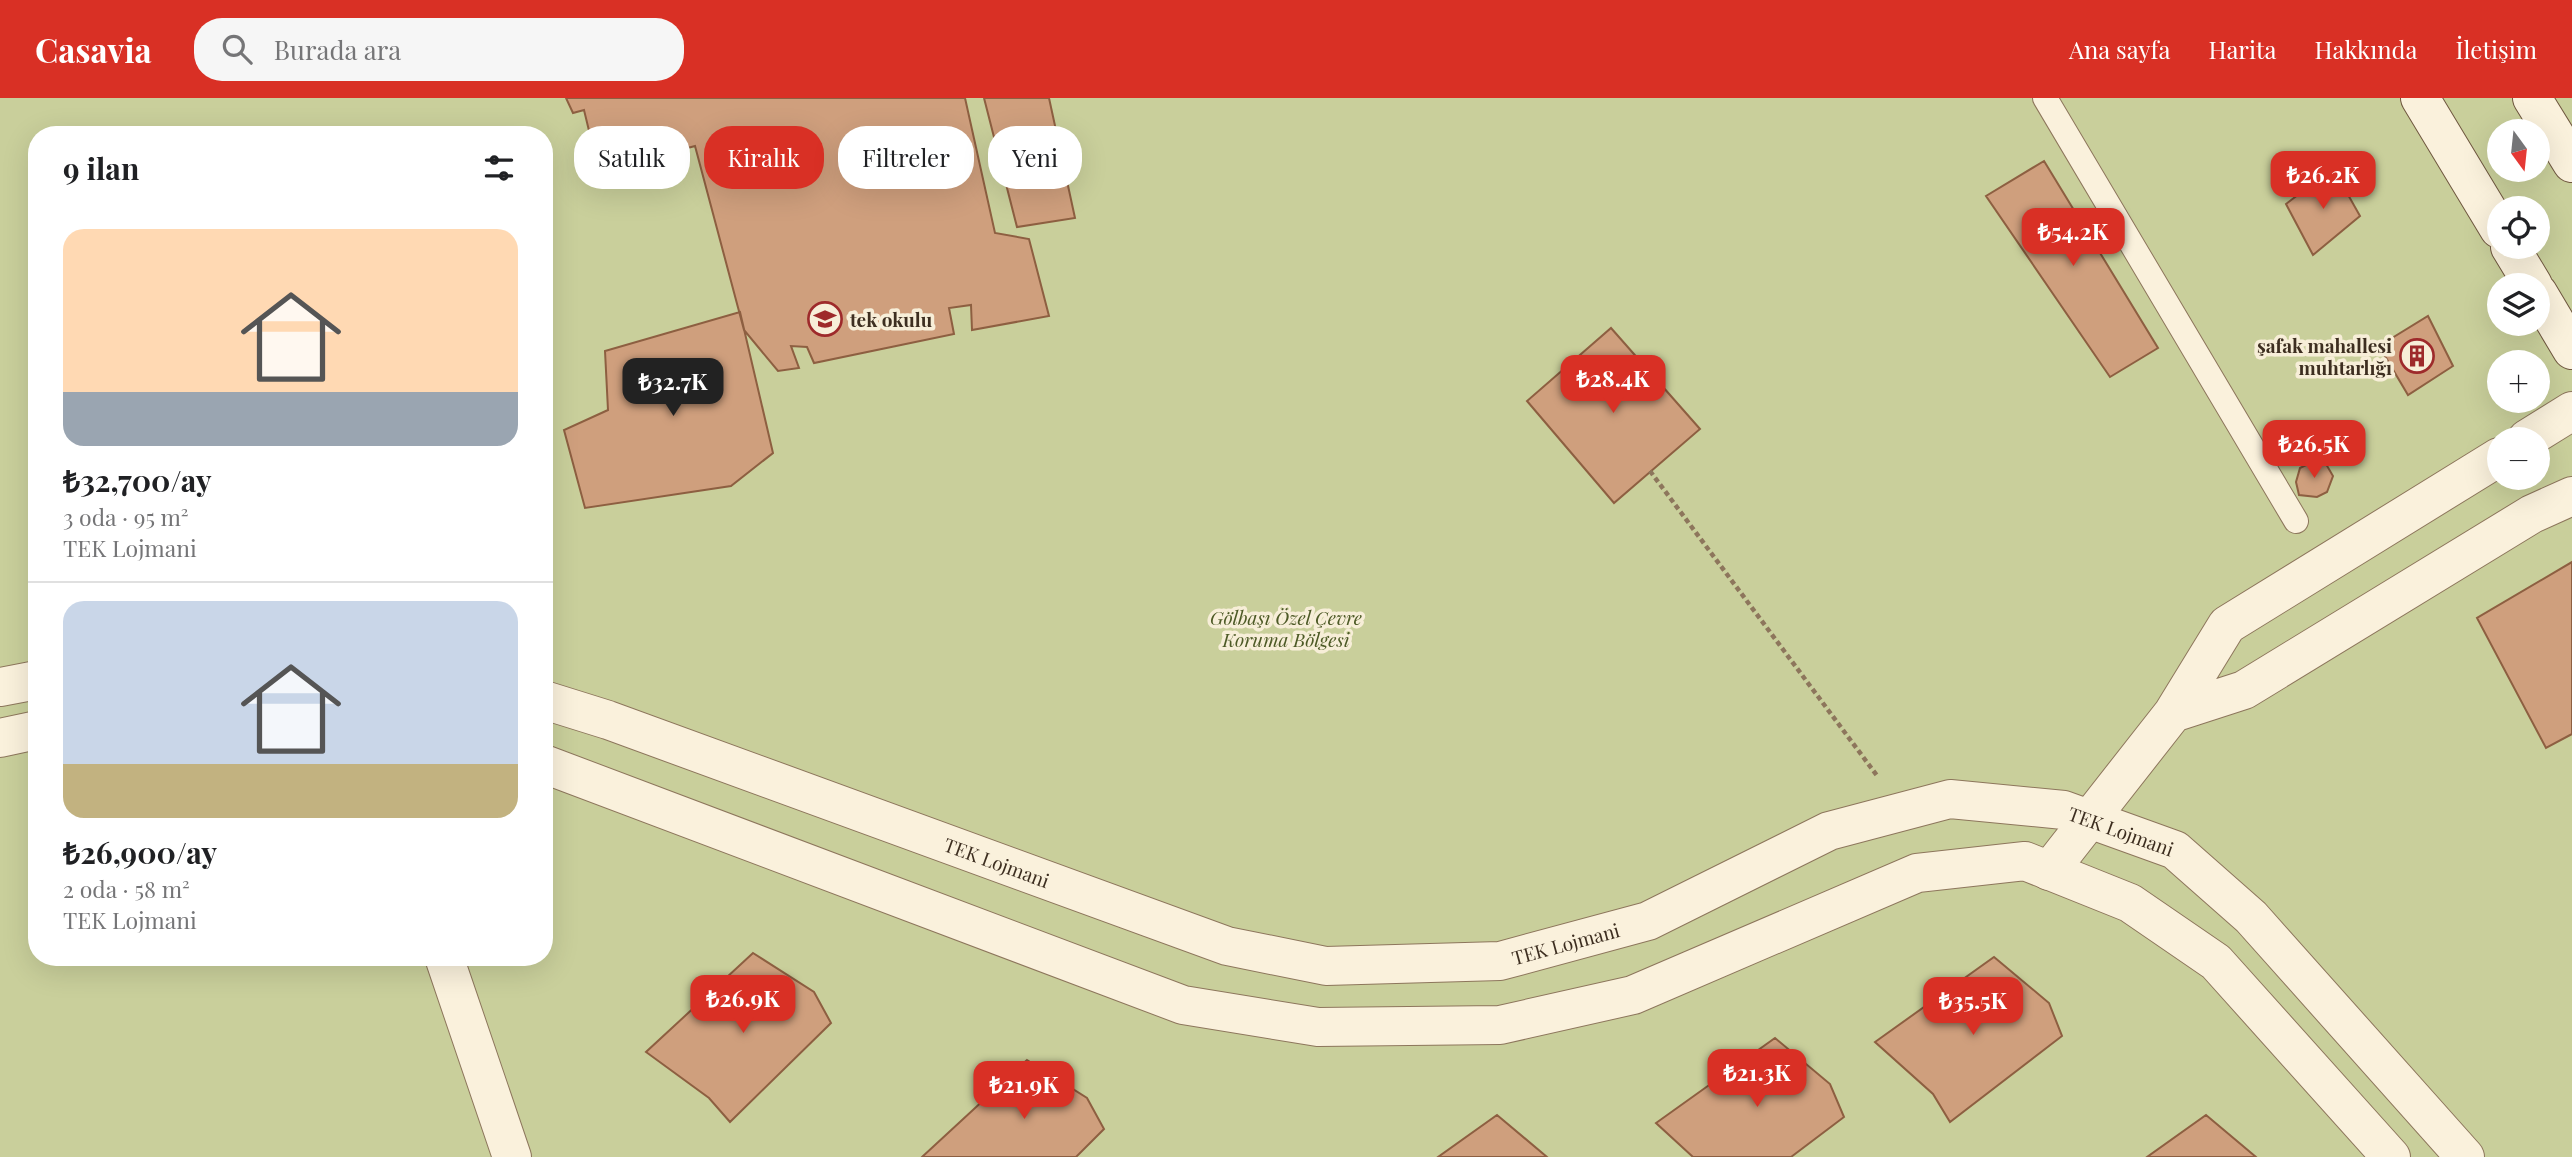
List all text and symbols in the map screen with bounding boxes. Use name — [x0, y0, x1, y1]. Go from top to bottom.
search box — [194, 18, 684, 81]
text: Casavia — [35, 27, 152, 71]
icon: search — [218, 30, 256, 68]
text: Burada ara — [274, 32, 401, 67]
text: Ana sayfa — [2069, 33, 2170, 65]
text: Harita — [2208, 33, 2277, 65]
text: Hakkında — [2315, 33, 2417, 65]
text: İletişim — [2455, 33, 2537, 65]
north arrow — [2487, 119, 2550, 182]
map controls — [2487, 119, 2550, 490]
chip: Satılık — [574, 126, 690, 189]
chip: Kiralık — [704, 126, 824, 189]
chip: Filtreler — [838, 126, 974, 189]
chip: Yeni — [988, 126, 1082, 189]
text: 9 ilan — [63, 148, 139, 188]
icon: filters — [480, 149, 518, 187]
pin: ₺26.2K — [2266, 152, 2380, 211]
text: ₺26.2K — [2287, 158, 2359, 189]
button: locate — [2487, 196, 2550, 259]
pin: ₺54.2K — [2016, 208, 2130, 268]
text: ₺54.2K — [2038, 215, 2108, 246]
button: layers — [2487, 273, 2550, 336]
icon: home — [228, 274, 354, 400]
school or university icon: tek okulu — [806, 300, 844, 338]
place label: tek okulu — [849, 306, 933, 332]
place label: şafak mahallesi muhtarlığı — [2257, 332, 2392, 380]
building icon: şafak mahallesi muhtarlığı — [2398, 337, 2436, 375]
button: + — [2487, 350, 2550, 413]
pin: ₺28.4K — [1556, 356, 1670, 415]
pin: ₺32.7K — [616, 358, 730, 418]
text: ₺28.4K — [1577, 362, 1649, 393]
text: ₺32.7K — [638, 365, 708, 396]
pin: ₺26.5K — [2257, 420, 2371, 480]
text: ₺26.5K — [2279, 427, 2349, 458]
button: − — [2487, 427, 2550, 490]
text: ₺32,700/ay — [63, 460, 212, 500]
text: 3 oda · 95 m² — [63, 501, 189, 532]
text: TEK Lojmani — [63, 532, 197, 563]
park label: Gölbaşı Özel Çevre Koruma Bölgesi — [1210, 604, 1362, 652]
icon: home — [228, 646, 354, 772]
street label: TEK Lojmani — [2065, 800, 2178, 862]
street label: TEK Lojmani — [940, 831, 1054, 893]
text: ₺26,900/ay — [63, 832, 217, 872]
text: 2 oda · 58 m² — [63, 873, 190, 904]
text: TEK Lojmani — [63, 904, 197, 935]
street label: TEK Lojmani — [1509, 916, 1623, 970]
pin: ₺26.9K — [686, 976, 800, 1035]
pin: ₺35.5K — [1916, 978, 2030, 1037]
text: ₺26.9K — [706, 982, 780, 1013]
text: ₺35.5K — [1939, 984, 2007, 1015]
pin: ₺21.3K — [1700, 1049, 1814, 1109]
text: ₺21.3K — [1723, 1056, 1791, 1087]
pin: ₺21.9K — [967, 1062, 1081, 1121]
text: ₺21.9K — [989, 1068, 1059, 1099]

